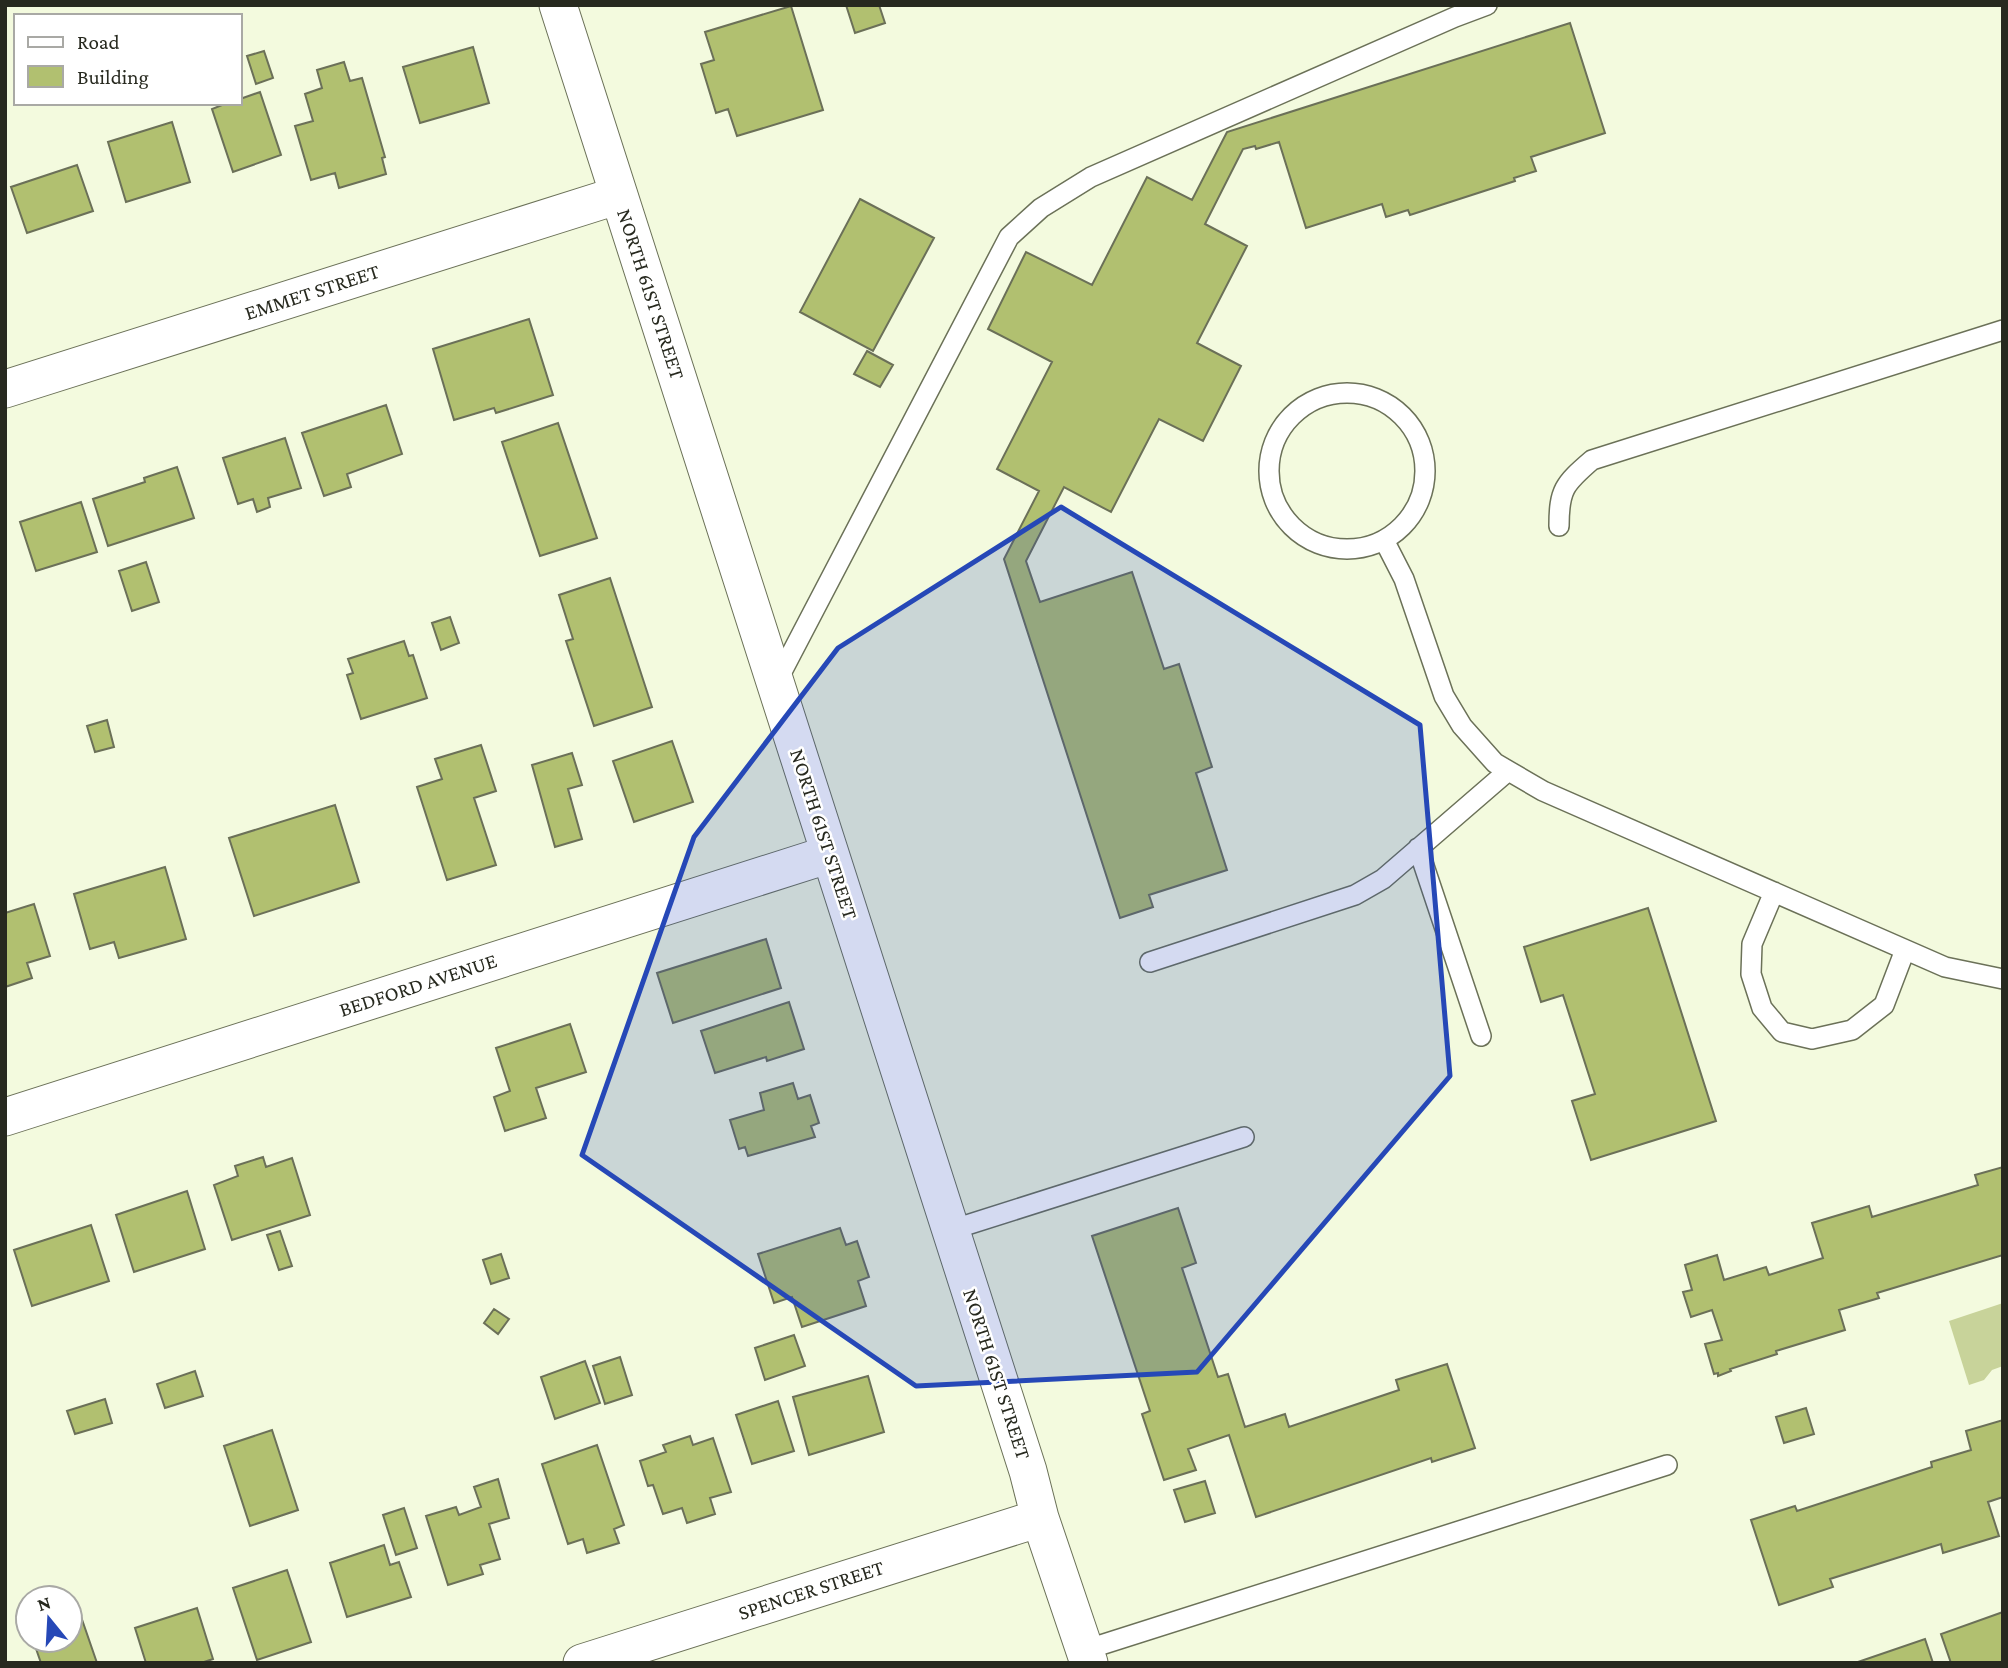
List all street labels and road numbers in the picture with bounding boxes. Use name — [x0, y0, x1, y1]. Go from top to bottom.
street label: NORTH 61ST STREET — [612, 206, 690, 383]
street label: EMMET STREET — [242, 259, 383, 325]
street label: NORTH 61ST STREET — [785, 746, 863, 923]
street label: BEDFORD AVENUE — [336, 948, 500, 1022]
street label: NORTH 61ST STREET — [958, 1286, 1036, 1463]
street label: SPENCER STREET — [735, 1555, 888, 1625]

